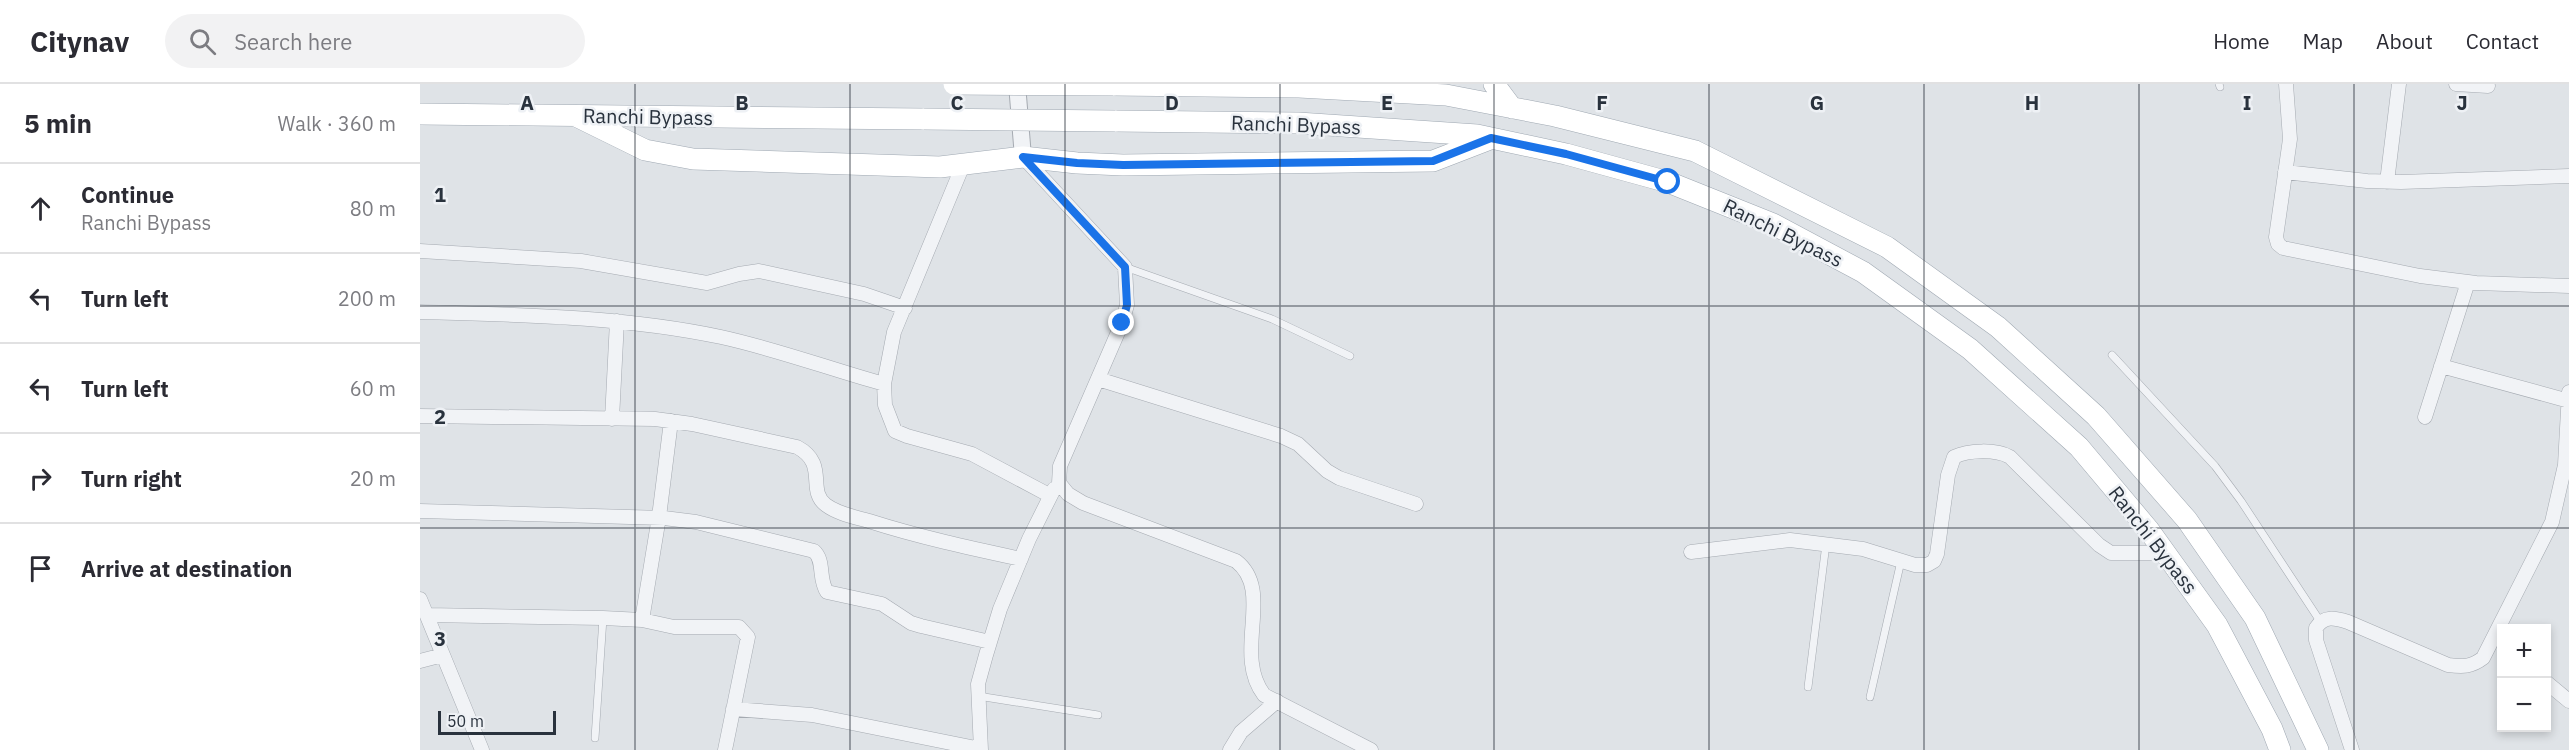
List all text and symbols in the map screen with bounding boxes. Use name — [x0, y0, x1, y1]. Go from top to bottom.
search box — [165, 14, 585, 68]
text: Citynav — [30, 23, 129, 60]
icon: search — [186, 25, 219, 58]
text: Search here — [234, 27, 352, 56]
text: Home — [2213, 27, 2270, 55]
text: Map — [2303, 27, 2343, 55]
text: About — [2376, 27, 2433, 55]
text: Contact — [2466, 27, 2539, 55]
text: A — [520, 89, 534, 116]
text: B — [735, 89, 749, 116]
text: C — [950, 89, 964, 116]
text: D — [1165, 89, 1179, 116]
text: E — [1381, 89, 1393, 116]
text: F — [1596, 89, 1608, 116]
text: G — [1810, 89, 1824, 116]
text: H — [2025, 89, 2039, 116]
text: I — [2243, 89, 2251, 116]
text: J — [2456, 89, 2468, 116]
street label: Ranchi Bypass — [583, 102, 713, 131]
text: 5 min — [24, 106, 92, 140]
street label: Ranchi Bypass — [1230, 109, 1362, 140]
text: Walk · 360 m — [278, 110, 396, 137]
route start — [1654, 168, 1680, 194]
text: Continue — [81, 180, 174, 209]
text: 1 — [434, 181, 446, 208]
icon: ahead — [24, 192, 57, 225]
street label: Ranchi Bypass — [1719, 192, 1848, 273]
text: 80 m — [350, 195, 396, 222]
text: Ranchi Bypass — [81, 209, 211, 236]
icon: left — [24, 282, 57, 315]
text: Turn left — [81, 284, 169, 313]
text: 200 m — [338, 285, 396, 312]
route end — [1108, 309, 1134, 335]
icon: left — [24, 372, 57, 405]
text: Turn left — [81, 374, 169, 403]
text: 60 m — [350, 375, 396, 402]
text: 2 — [434, 403, 446, 430]
icon: right — [24, 462, 57, 495]
text: Turn right — [81, 464, 182, 493]
text: 20 m — [350, 465, 396, 492]
street label: Ranchi Bypass — [2103, 480, 2204, 599]
icon: arrive — [24, 552, 57, 585]
text: Arrive at destination — [81, 554, 292, 583]
map controls — [2497, 624, 2551, 732]
button: + — [2497, 624, 2551, 678]
text: 3 — [434, 625, 446, 652]
button: − — [2497, 678, 2551, 732]
scale bar — [438, 708, 556, 736]
text: 50 m — [447, 711, 484, 731]

